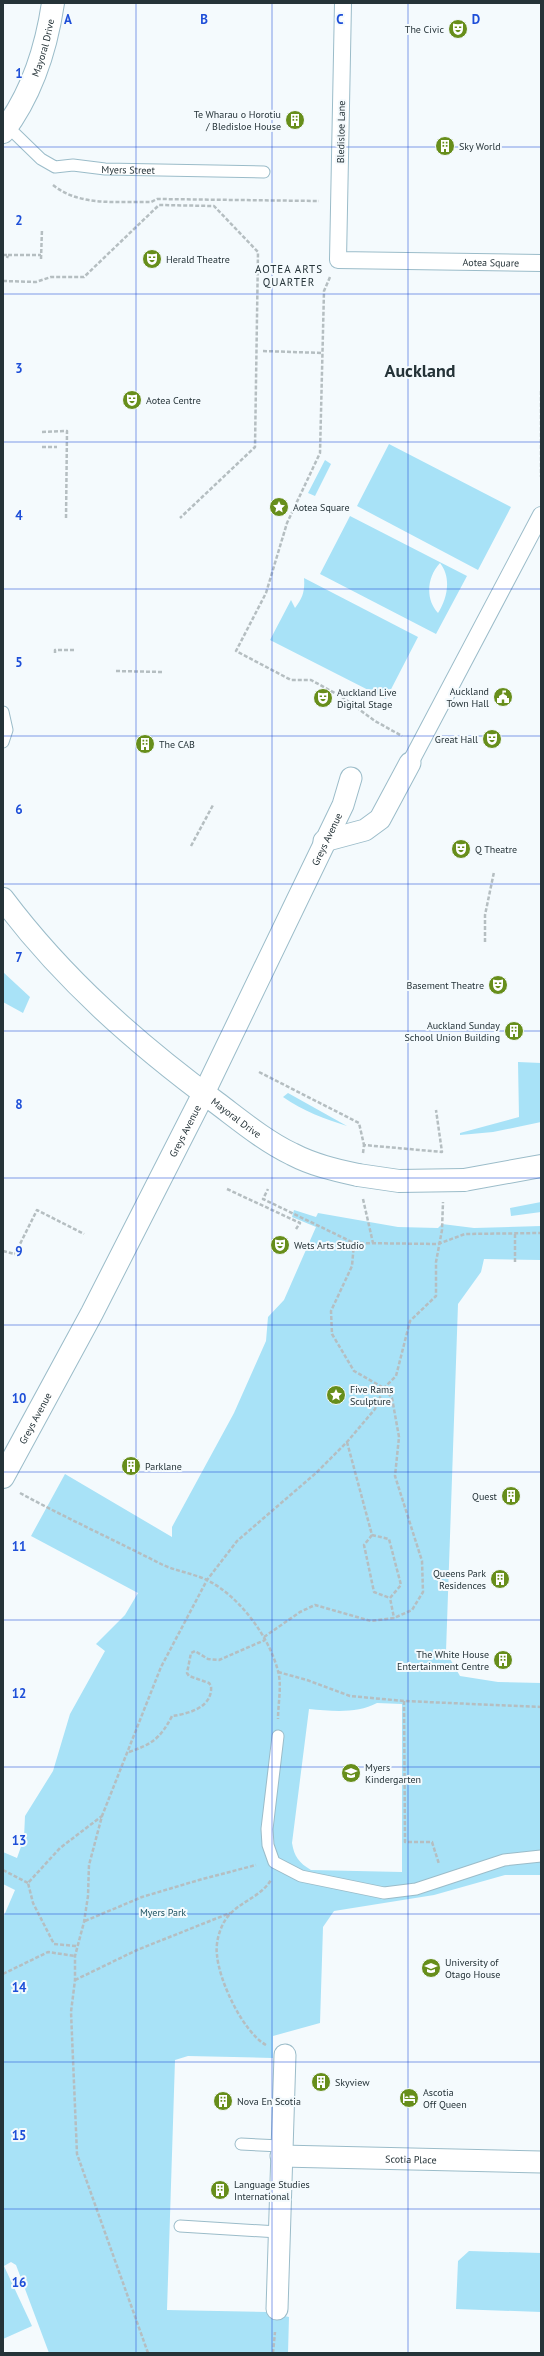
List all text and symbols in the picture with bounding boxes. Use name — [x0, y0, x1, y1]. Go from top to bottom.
text: A — [64, 11, 72, 28]
text: B — [200, 11, 208, 28]
text: C — [336, 11, 344, 28]
text: D — [472, 11, 480, 28]
street label: Mayoral Drive — [28, 18, 57, 78]
theatre icon: The Civic — [447, 18, 469, 40]
place label: The Civic — [405, 23, 444, 36]
text: 1 — [15, 65, 23, 82]
street label: Bledisloe Lane — [334, 101, 348, 163]
place label: Te Wharau o Horotiu / Bledisloe House — [194, 108, 281, 133]
building icon: Te Wharau o Horotiu / Bledisloe House — [284, 109, 306, 131]
building icon: Sky World — [434, 135, 456, 157]
place label: Sky World — [459, 140, 501, 153]
street label: Myers Street — [101, 162, 156, 176]
text: 2 — [15, 212, 23, 229]
theatre icon: Herald Theatre — [141, 248, 163, 270]
place label: Herald Theatre — [166, 253, 230, 266]
street label: Aotea Square — [463, 255, 519, 269]
district label: AOTEA ARTS QUARTER — [255, 262, 323, 289]
district label: Auckland — [385, 359, 455, 382]
text: 3 — [15, 360, 23, 377]
theatre icon: Aotea Centre — [121, 389, 143, 411]
place label: Aotea Centre — [146, 394, 201, 407]
place icon: Aotea Square — [268, 496, 290, 518]
place label: Aotea Square — [293, 501, 350, 514]
text: 4 — [15, 507, 23, 524]
text: 5 — [15, 654, 23, 671]
place label: Auckland Town Hall — [446, 685, 489, 710]
place label: Auckland Live Digital Stage — [337, 686, 397, 711]
public building icon: Auckland Town Hall — [492, 686, 514, 708]
theatre icon: Auckland Live Digital Stage — [312, 687, 334, 709]
theatre icon: Great Hall — [481, 728, 503, 750]
building icon: The CAB — [134, 733, 156, 755]
place label: Great Hall — [435, 733, 478, 746]
place label: The CAB — [159, 738, 195, 751]
text: 6 — [15, 801, 23, 818]
street label: Greys Avenue — [308, 811, 345, 867]
theatre icon: Q Theatre — [450, 838, 472, 860]
place label: Q Theatre — [475, 843, 517, 856]
text: 7 — [15, 949, 23, 966]
theatre icon: Basement Theatre — [487, 974, 509, 996]
place label: Basement Theatre — [407, 979, 484, 992]
place label: Auckland Sunday School Union Building — [405, 1019, 500, 1044]
building icon: Auckland Sunday School Union Building — [503, 1020, 525, 1042]
street label: Mayoral Drive — [209, 1095, 264, 1141]
text: 8 — [15, 1096, 23, 1113]
street label: Greys Avenue — [166, 1103, 203, 1159]
theatre icon: Wets Arts Studio — [269, 1234, 291, 1256]
place label: Wets Arts Studio — [294, 1239, 364, 1252]
text: 9 — [15, 1243, 23, 1260]
place label: Five Rams Sculpture — [350, 1383, 393, 1408]
place icon: Five Rams Sculpture — [325, 1384, 347, 1406]
text: 10 — [12, 1390, 26, 1407]
street label: Greys Avenue — [16, 1390, 54, 1446]
building icon: Parklane — [120, 1455, 142, 1477]
place label: Parklane — [145, 1460, 182, 1473]
building icon: Quest — [500, 1485, 522, 1507]
place label: Quest — [472, 1490, 498, 1503]
text: 11 — [12, 1538, 26, 1555]
place label: Queens Park Residences — [433, 1567, 486, 1592]
building icon: Queens Park Residences — [489, 1568, 511, 1590]
place label: The White House Entertainment Centre — [397, 1648, 489, 1673]
building icon: The White House Entertainment Centre — [492, 1649, 514, 1671]
text: 12 — [12, 1685, 26, 1702]
place label: Myers Kindergarten — [365, 1761, 421, 1786]
school or university icon: Myers Kindergarten — [340, 1762, 362, 1784]
text: 13 — [12, 1832, 26, 1849]
park label: Myers Park — [140, 1906, 186, 1919]
place label: University of Otago House — [445, 1956, 500, 1981]
school or university icon: University of Otago House — [420, 1957, 442, 1979]
text: 14 — [12, 1979, 27, 1996]
building icon: Skyview — [310, 2071, 332, 2093]
place label: Skyview — [335, 2076, 370, 2089]
place label: Ascotia Off Queen — [423, 2086, 467, 2111]
hotel icon: Ascotia Off Queen — [398, 2087, 420, 2109]
building icon: Nova En Scotia — [212, 2090, 234, 2112]
place label: Nova En Scotia — [237, 2095, 301, 2108]
text: 15 — [12, 2127, 26, 2144]
street label: Scotia Place — [385, 2152, 437, 2166]
place label: Language Studies International — [234, 2178, 310, 2203]
building icon: Language Studies International — [209, 2179, 231, 2201]
text: 16 — [12, 2274, 26, 2291]

